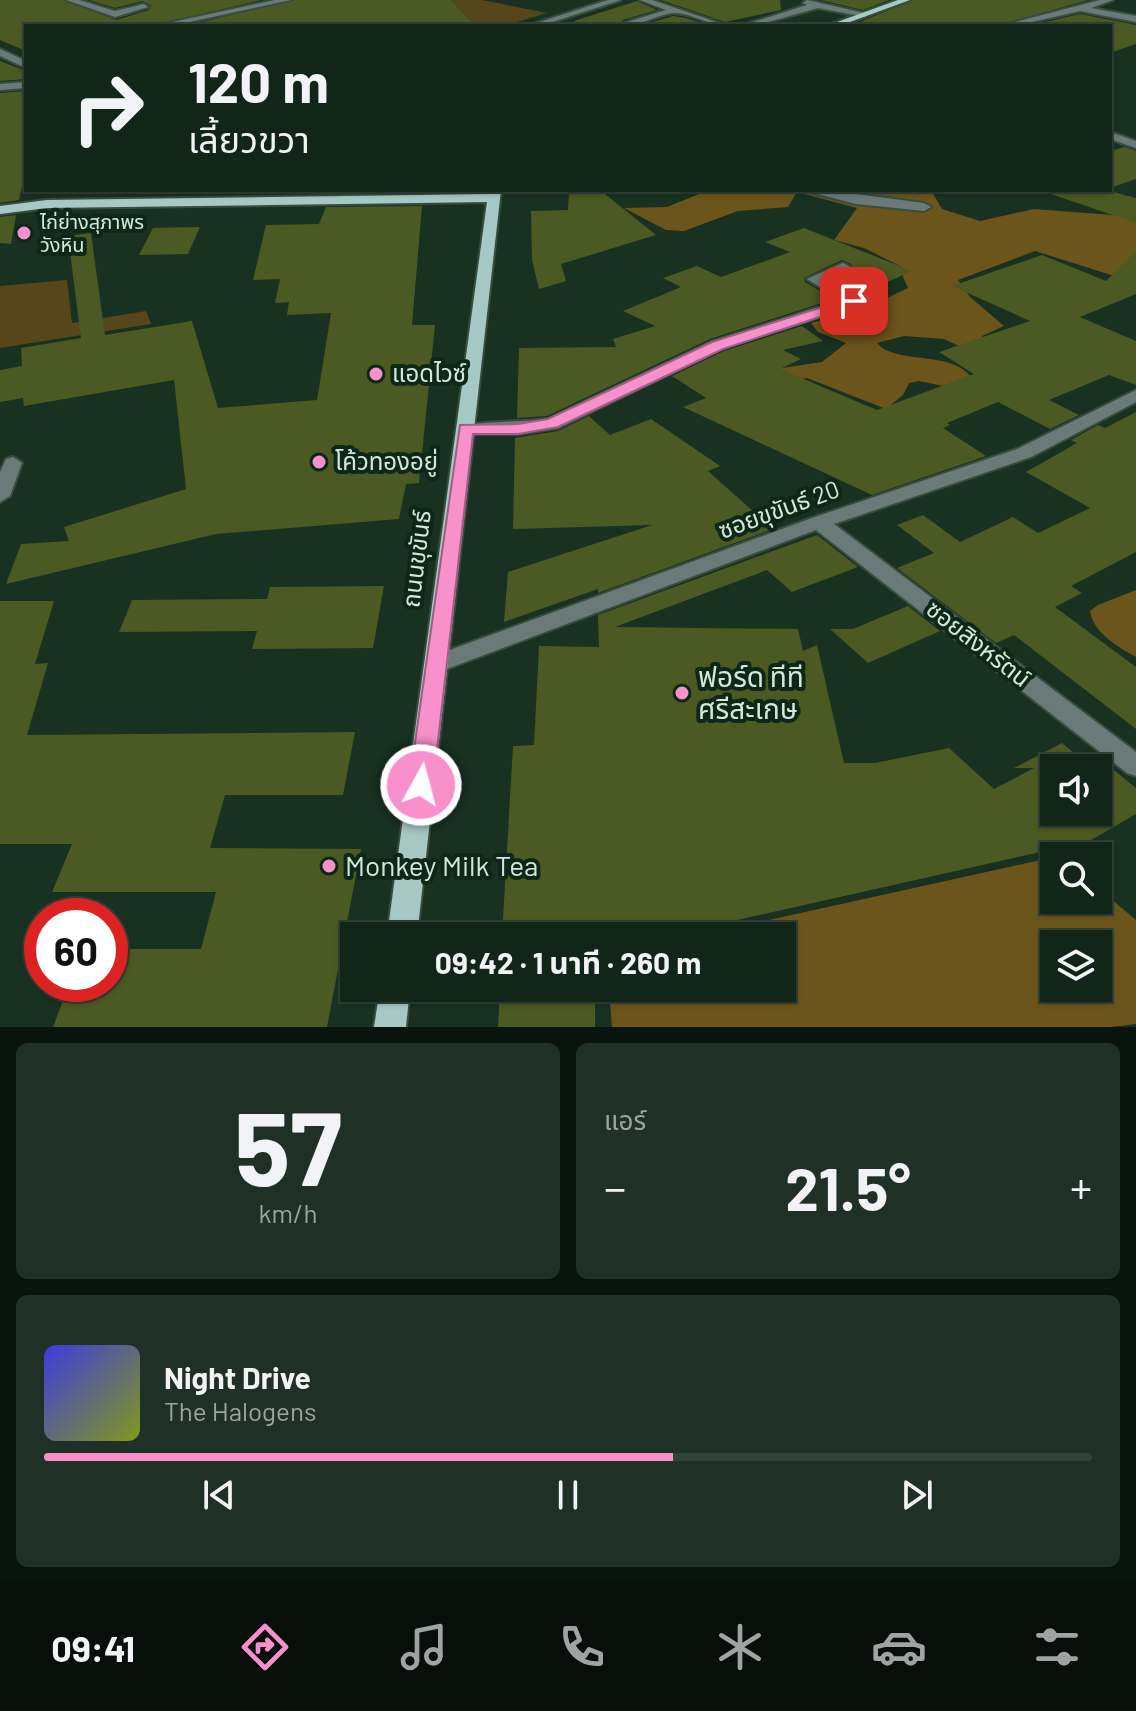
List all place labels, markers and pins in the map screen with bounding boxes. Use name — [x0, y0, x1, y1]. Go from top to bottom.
place label: ไก่ย่างสุภาพร วังหิน — [39, 209, 144, 256]
marker: ไก่ย่างสุภาพร วังหิน — [15, 224, 33, 242]
pin — [820, 267, 888, 335]
place label: แอดไวซ์ — [392, 358, 467, 387]
marker: แอดไวซ์ — [367, 365, 385, 383]
place label: โค้วทองอยู่ — [335, 446, 438, 477]
marker: โค้วทองอยู่ — [310, 453, 328, 471]
place label: ฟอร์ด ทีที ศรีสะเกษ — [698, 659, 804, 725]
marker: ฟอร์ด ทีที ศรีสะเกษ — [673, 684, 691, 702]
place label: Monkey Milk Tea — [345, 848, 538, 882]
marker: Monkey Milk Tea — [320, 857, 338, 875]

